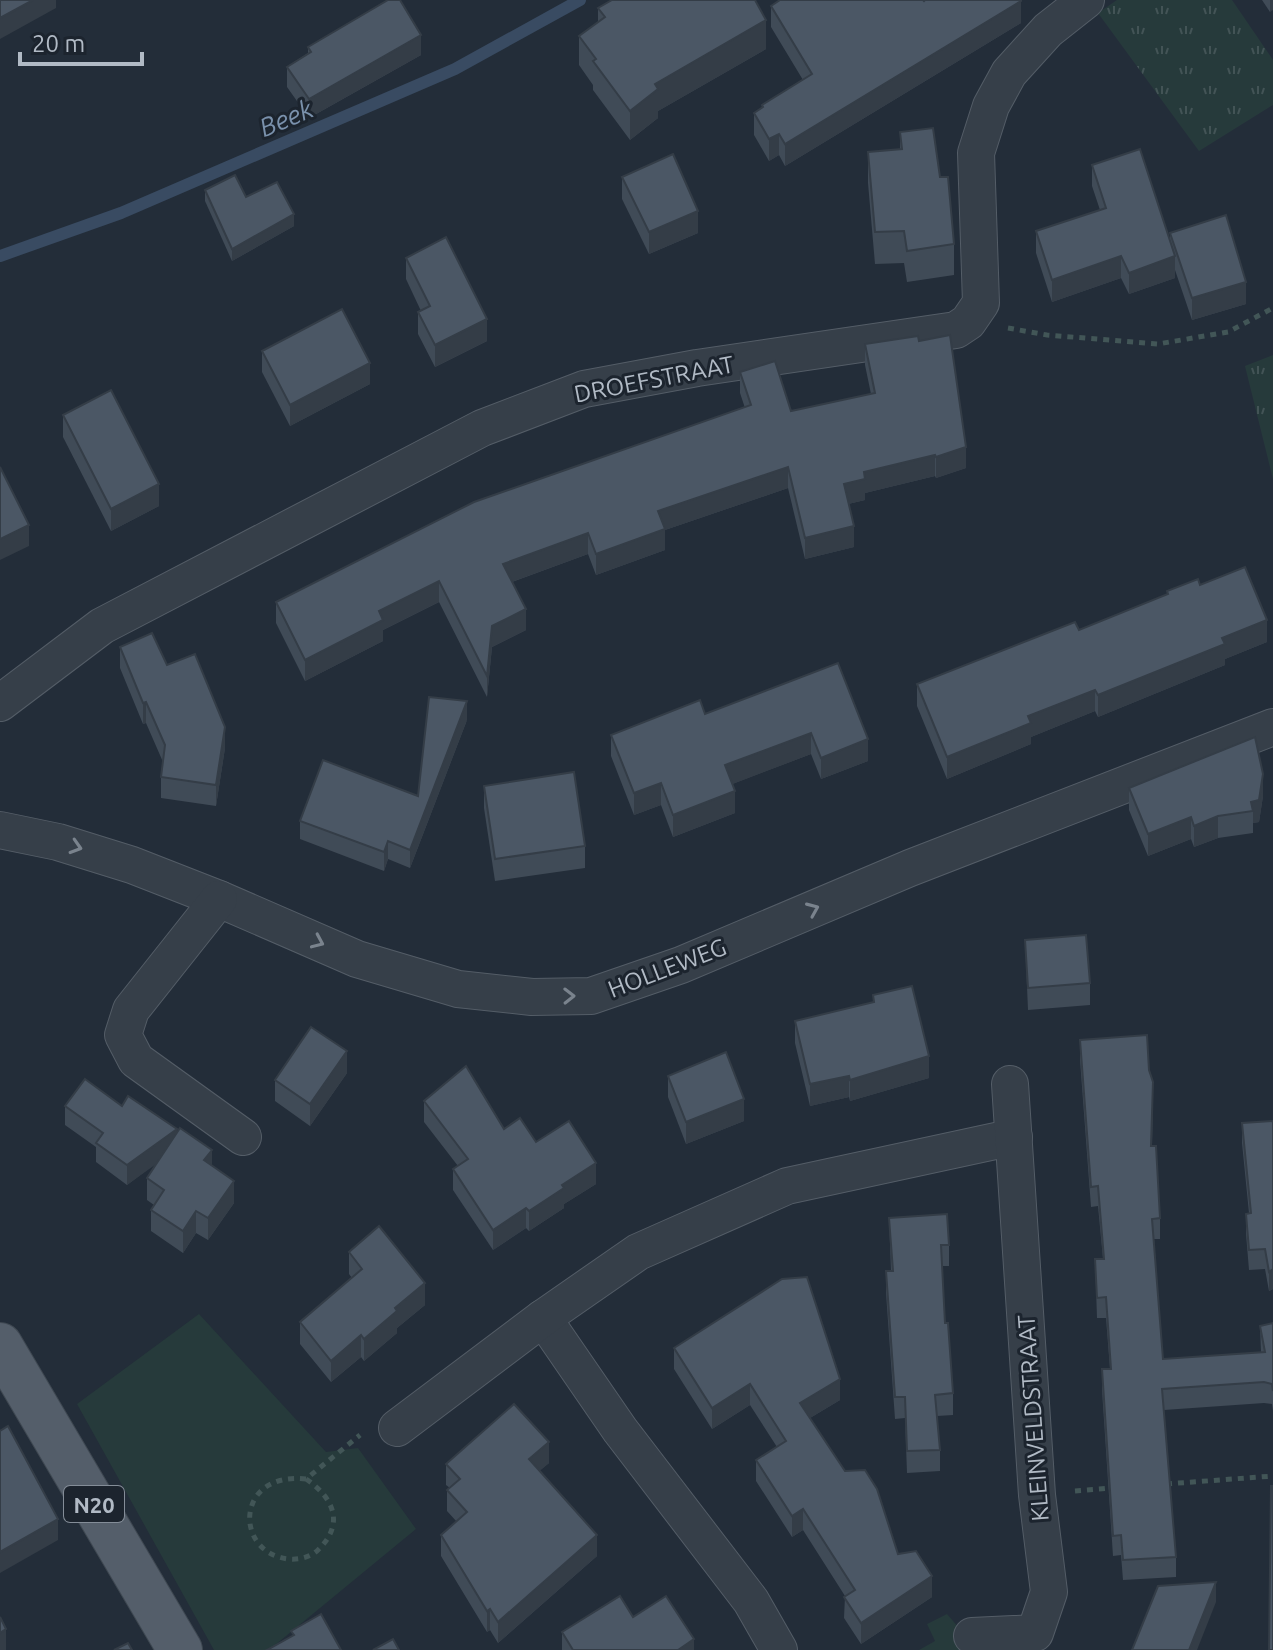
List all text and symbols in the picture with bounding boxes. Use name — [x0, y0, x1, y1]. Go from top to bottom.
scale bar — [20, 16, 142, 66]
text: 20 m — [32, 30, 85, 57]
water label: Beek — [255, 94, 318, 142]
street label: DROEFSTRAAT — [572, 350, 736, 408]
one-way arrow — [68, 838, 82, 854]
one-way arrow — [805, 902, 819, 919]
one-way arrow — [310, 932, 324, 948]
street label: HOLLEWEG — [604, 933, 730, 1003]
one-way arrow — [563, 988, 576, 1005]
street label: KLEINVELDSTRAAT — [1012, 1314, 1054, 1522]
road number: N20 — [64, 1486, 124, 1522]

